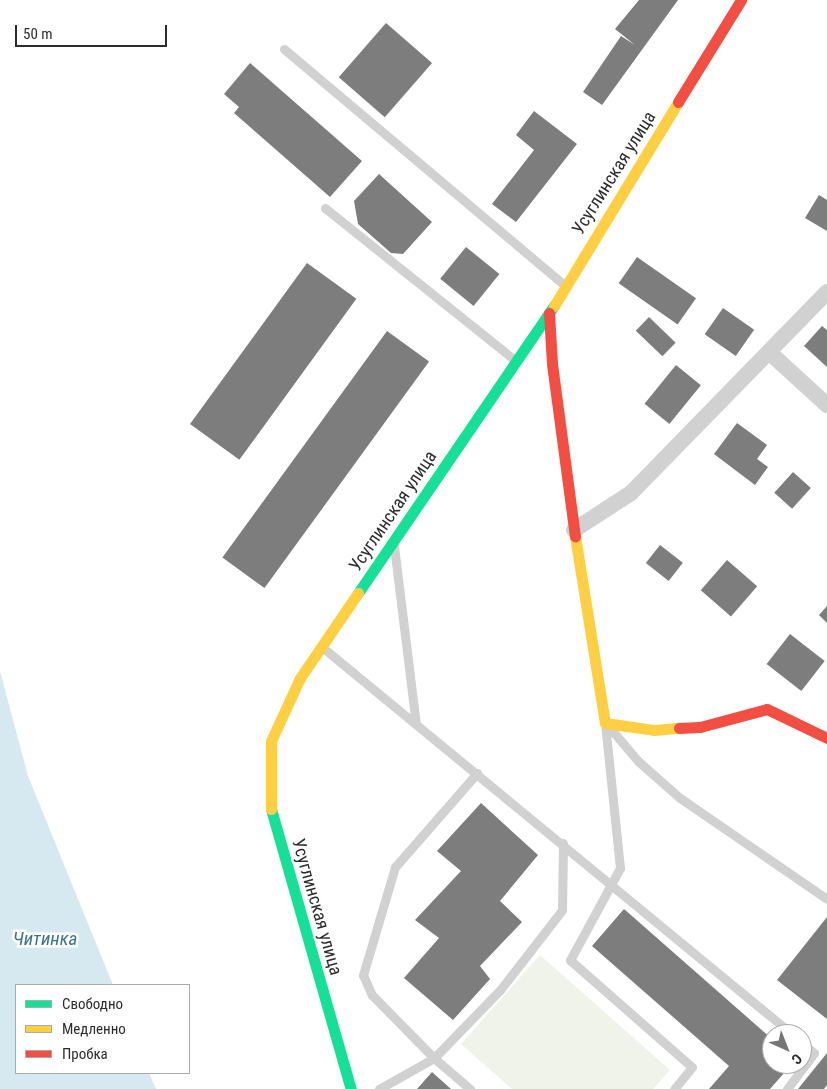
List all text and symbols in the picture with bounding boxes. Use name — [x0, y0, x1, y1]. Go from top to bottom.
scale bar — [18, 15, 170, 47]
text: 50 m — [23, 25, 53, 43]
street label: Усуглинская улица — [568, 108, 660, 238]
street label: Усуглинская улица — [345, 447, 441, 575]
street label: Усуглинская улица — [287, 836, 347, 978]
water label: Читинка — [13, 928, 77, 950]
legend — [15, 984, 190, 1074]
text: Свободно — [62, 995, 123, 1013]
text: Медленно — [62, 1020, 126, 1038]
north arrow — [762, 1024, 812, 1074]
text: Пробка — [62, 1045, 108, 1063]
text: С — [788, 1051, 805, 1068]

